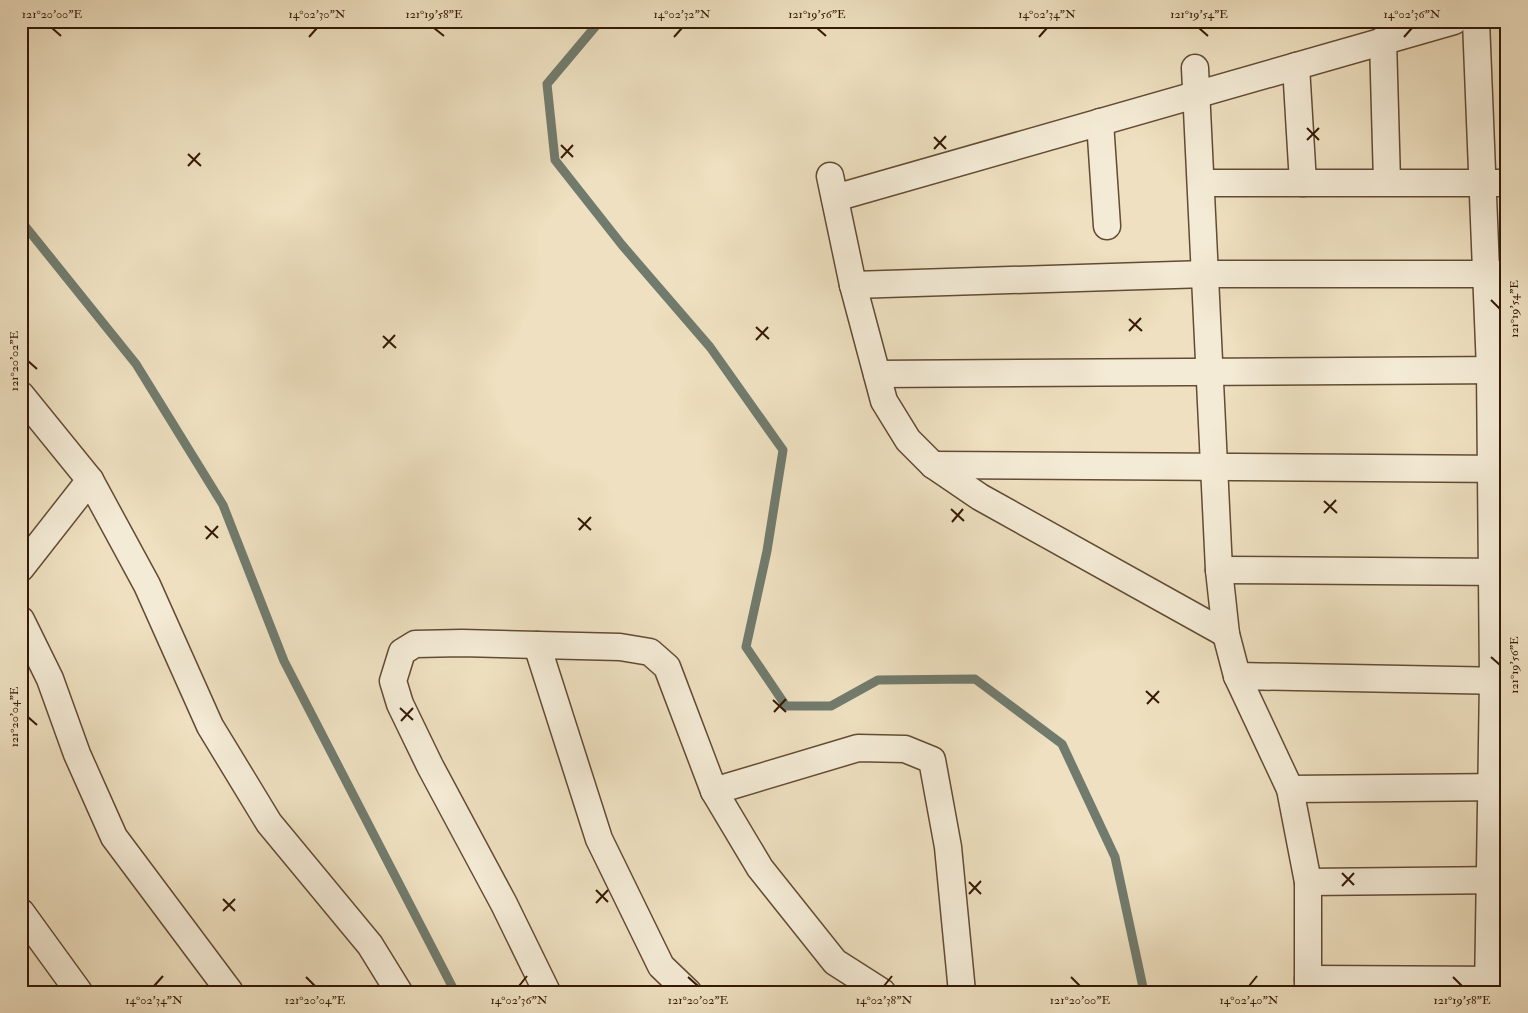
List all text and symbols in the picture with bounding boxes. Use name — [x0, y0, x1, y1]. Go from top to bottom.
text: 121°20'00"E — [22, 7, 83, 22]
text: 14°02'30"N — [288, 7, 346, 22]
text: 121°19'58"E — [405, 7, 463, 22]
text: 14°02'32"N — [654, 7, 711, 22]
text: 121°19'56"E — [788, 7, 846, 22]
text: 14°02'34"N — [1018, 7, 1076, 22]
text: 121°19'54"E — [1170, 7, 1228, 22]
text: 14°02'36"N — [1384, 7, 1441, 22]
text: 121°19'54"E — [1507, 280, 1522, 338]
text: 121°20'02"E — [7, 330, 22, 391]
text: 121°19'56"E — [1507, 636, 1522, 694]
text: 121°20'04"E — [7, 686, 22, 747]
text: 14°02'34"N — [125, 993, 183, 1008]
text: 121°20'04"E — [285, 993, 346, 1008]
text: 14°02'36"N — [491, 993, 548, 1008]
text: 121°20'02"E — [668, 993, 729, 1008]
text: 14°02'38"N — [856, 993, 913, 1008]
text: 121°20'00"E — [1050, 993, 1111, 1008]
text: 14°02'40"N — [1220, 993, 1279, 1008]
text: 121°19'58"E — [1433, 993, 1491, 1008]

